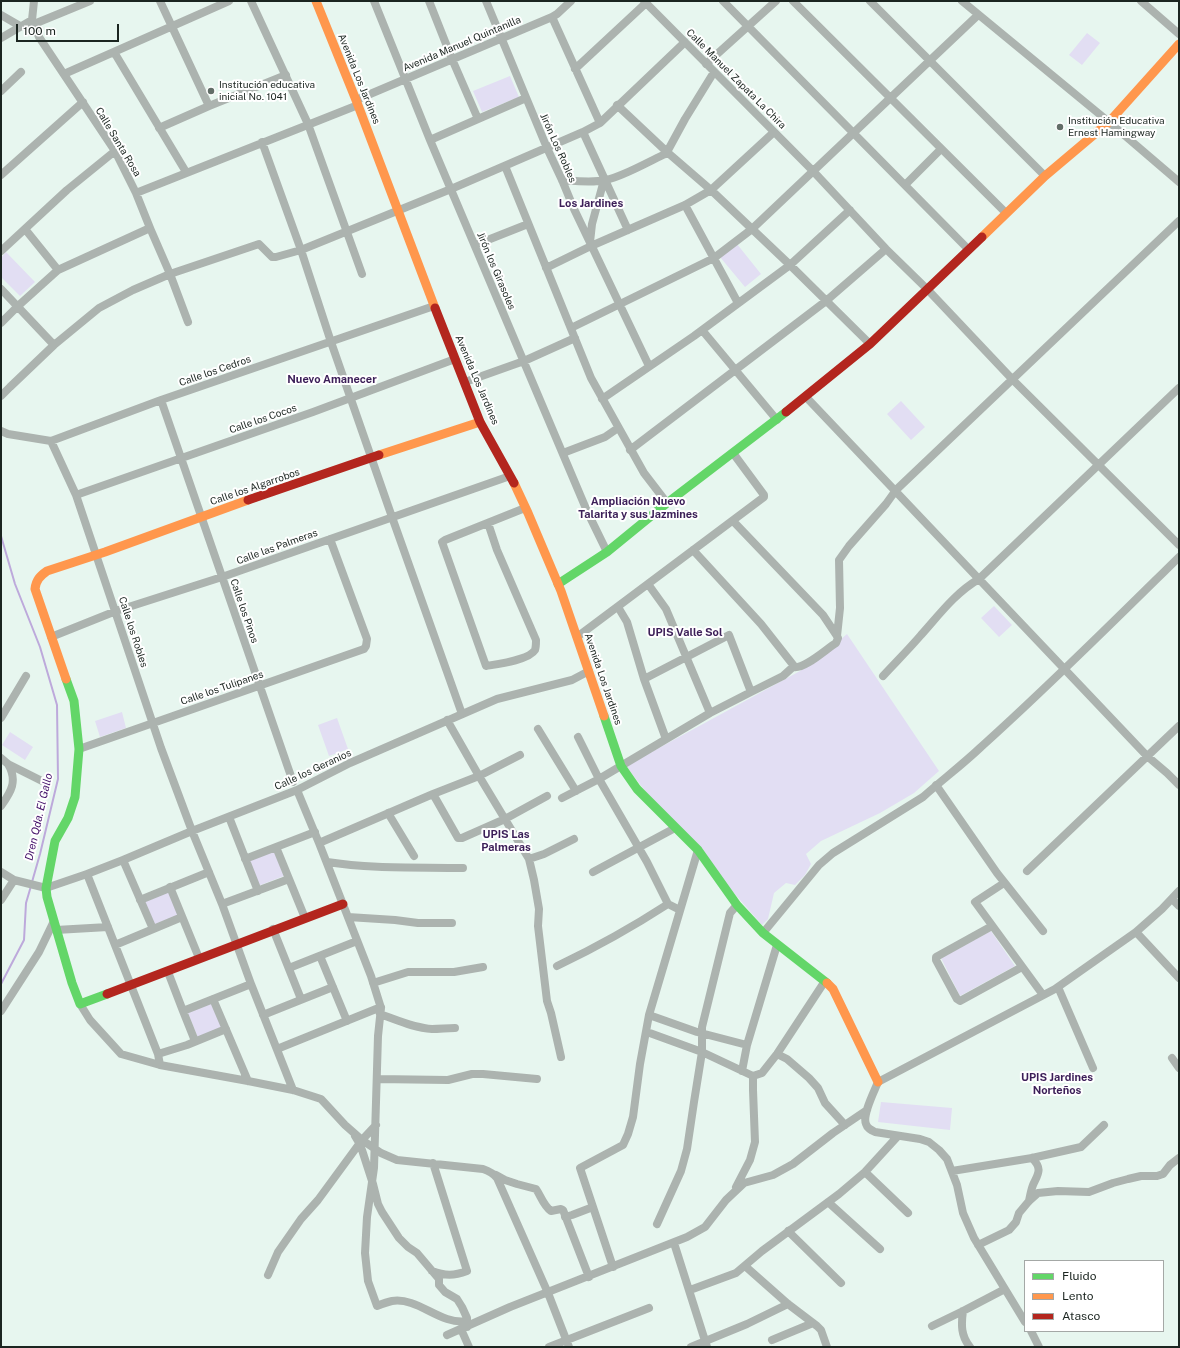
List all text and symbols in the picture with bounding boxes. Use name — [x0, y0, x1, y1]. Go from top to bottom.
street label: Avenida Manuel Quintanilla — [401, 14, 523, 74]
scale bar — [18, 16, 121, 42]
text: 100 m — [23, 24, 56, 38]
street label: Calle Manuel Zapata La Chira — [684, 27, 788, 131]
street label: Avenida Los Jardines — [335, 32, 383, 126]
place label: Institución educativa inicial No. 1041 — [219, 79, 315, 102]
marker: Institución educativa inicial No. 1041 — [206, 86, 216, 96]
street label: Calle Santa Rosa — [93, 105, 143, 179]
street label: Jirón Los Robles — [537, 112, 579, 184]
place label: Institución Educativa Ernest Hamingway — [1068, 115, 1165, 138]
marker: Institución Educativa Ernest Hamingway — [1055, 122, 1065, 132]
district label: Los Jardines — [559, 197, 623, 211]
street label: Jirón los Girasoles — [474, 230, 518, 312]
street label: Avenida Los Jardines — [453, 333, 501, 427]
street label: Calle los Cedros — [178, 353, 252, 389]
district label: Nuevo Amanecer — [287, 373, 377, 387]
street label: Calle los Cocos — [228, 402, 298, 436]
street label: Calle los Algarrobos — [209, 466, 301, 508]
district label: Ampliación Nuevo Talarita y sus Jazmines — [578, 495, 698, 521]
street label: Calle las Palmeras — [235, 527, 319, 567]
street label: Calle los Pinos — [227, 577, 261, 645]
street label: Calle los Robles — [116, 595, 150, 669]
district label: UPIS Valle Sol — [647, 626, 723, 640]
street label: Avenida Los Jardines — [582, 632, 624, 726]
street label: Calle los Tulipanes — [179, 668, 265, 708]
street label: Calle los Geranios — [273, 747, 353, 793]
water label: Dren Qda. El Gallo — [23, 772, 55, 862]
district label: UPIS Las Palmeras — [481, 828, 531, 854]
district label: UPIS Jardines Norteños — [1021, 1071, 1093, 1097]
legend — [1024, 1260, 1164, 1332]
text: Fluido — [1062, 1269, 1097, 1283]
text: Lento — [1062, 1289, 1093, 1303]
text: Atasco — [1062, 1309, 1100, 1323]

